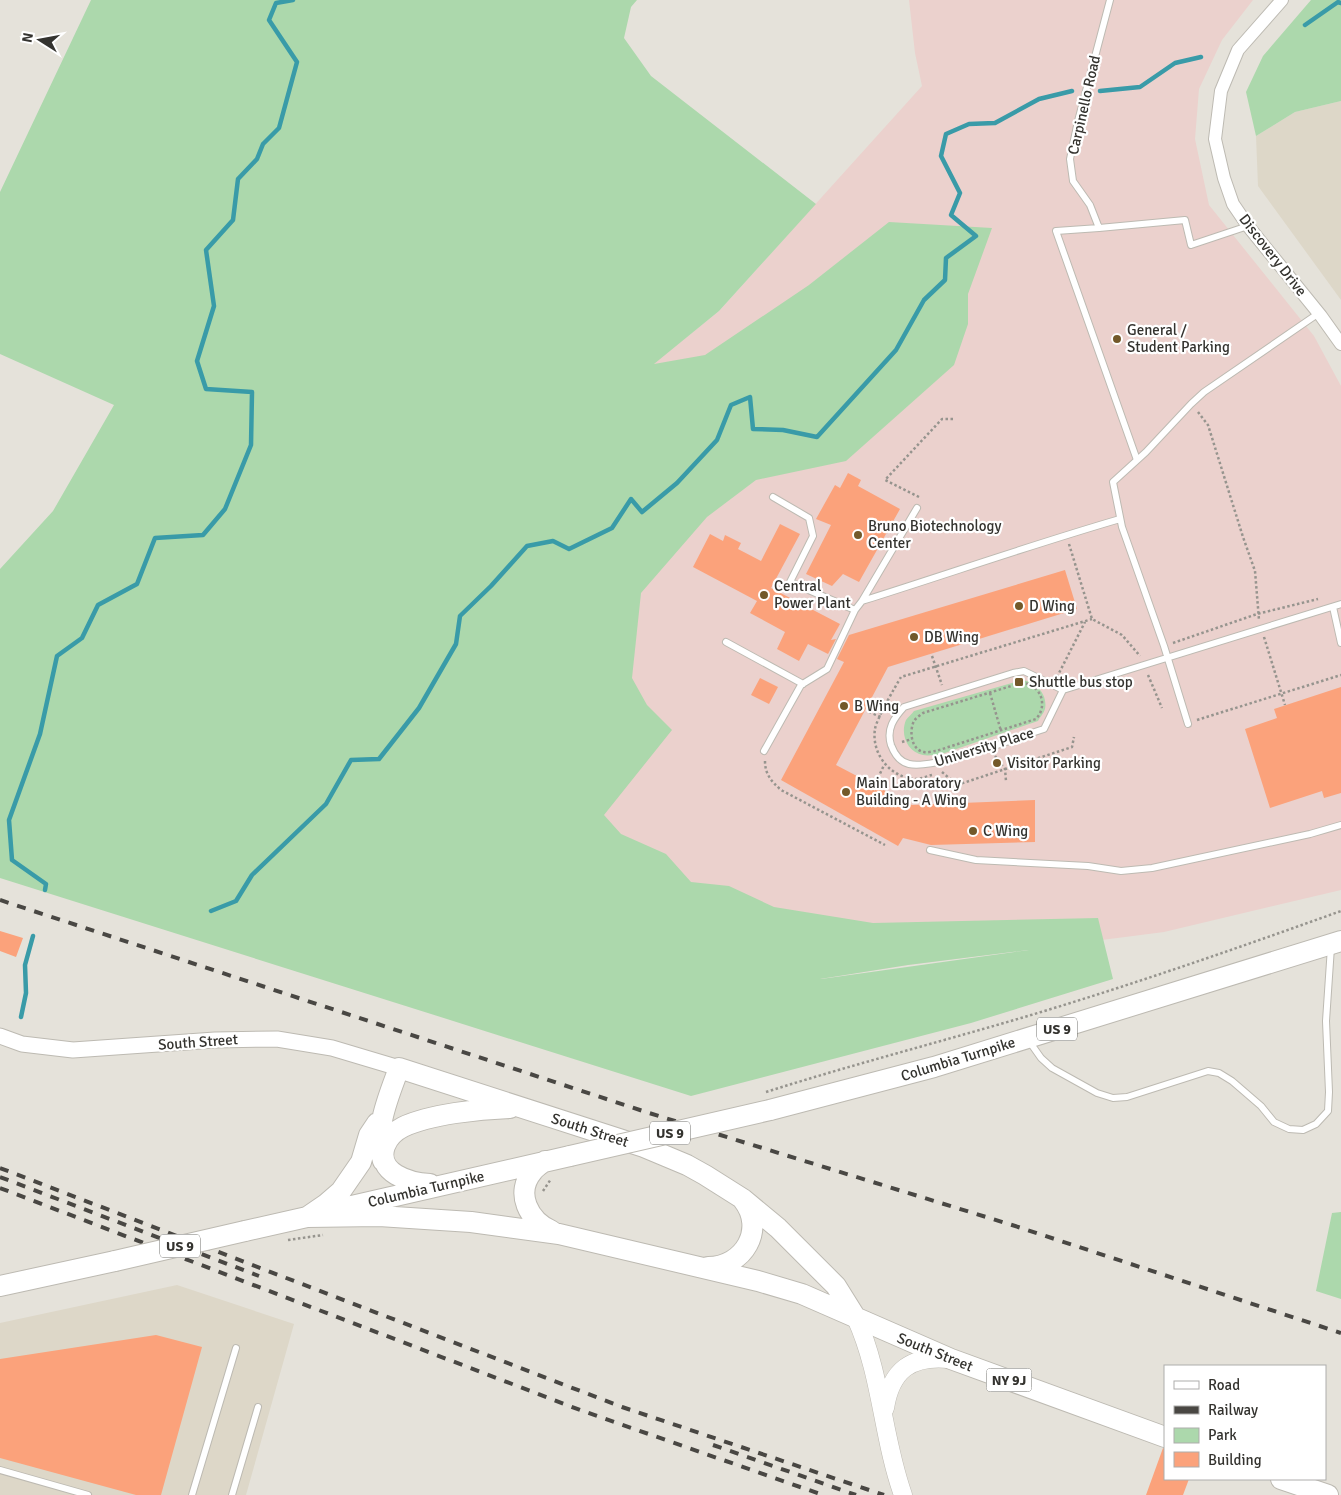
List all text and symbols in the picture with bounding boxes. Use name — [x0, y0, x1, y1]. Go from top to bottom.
north arrow — [15, 15, 65, 65]
text: N — [18, 31, 37, 44]
street label: Carpinello Road — [1064, 53, 1104, 156]
street label: Discovery Drive — [1235, 210, 1311, 300]
place label: General / Student Parking — [1127, 321, 1230, 356]
marker: General / Student Parking — [1111, 333, 1123, 345]
place label: Bruno Biotechnology Center — [868, 517, 1002, 552]
marker: Bruno Biotechnology Center — [852, 529, 864, 541]
place label: Central Power Plant — [774, 577, 851, 612]
marker: Central Power Plant — [758, 589, 770, 601]
place label: D Wing — [1029, 597, 1075, 615]
marker: D Wing — [1013, 600, 1025, 612]
place label: DB Wing — [924, 628, 979, 646]
marker: DB Wing — [908, 631, 920, 643]
place label: Shuttle bus stop — [1029, 673, 1133, 691]
marker: Shuttle bus stop — [1013, 676, 1025, 688]
place label: B Wing — [854, 697, 899, 715]
marker: B Wing — [838, 700, 850, 712]
street label: University Place — [932, 723, 1036, 771]
place label: Visitor Parking — [1007, 754, 1101, 772]
marker: Visitor Parking — [991, 757, 1003, 769]
place label: Main Laboratory Building - A Wing — [856, 774, 967, 809]
marker: Main Laboratory Building - A Wing — [840, 786, 852, 798]
place label: C Wing — [983, 822, 1028, 840]
marker: C Wing — [967, 825, 979, 837]
road number: US 9 — [1037, 1018, 1077, 1040]
street label: South Street — [157, 1030, 239, 1054]
street label: Columbia Turnpike — [899, 1033, 1017, 1085]
street label: South Street — [549, 1109, 631, 1151]
road number: US 9 — [650, 1122, 690, 1144]
street label: Columbia Turnpike — [366, 1167, 486, 1211]
road number: US 9 — [160, 1234, 200, 1258]
street label: South Street — [894, 1329, 976, 1375]
legend — [1164, 1365, 1326, 1480]
road number: NY 9J — [986, 1368, 1032, 1392]
text: Road — [1208, 1376, 1240, 1394]
text: Railway — [1208, 1401, 1258, 1419]
text: Park — [1208, 1426, 1237, 1444]
text: Building — [1208, 1451, 1262, 1469]

